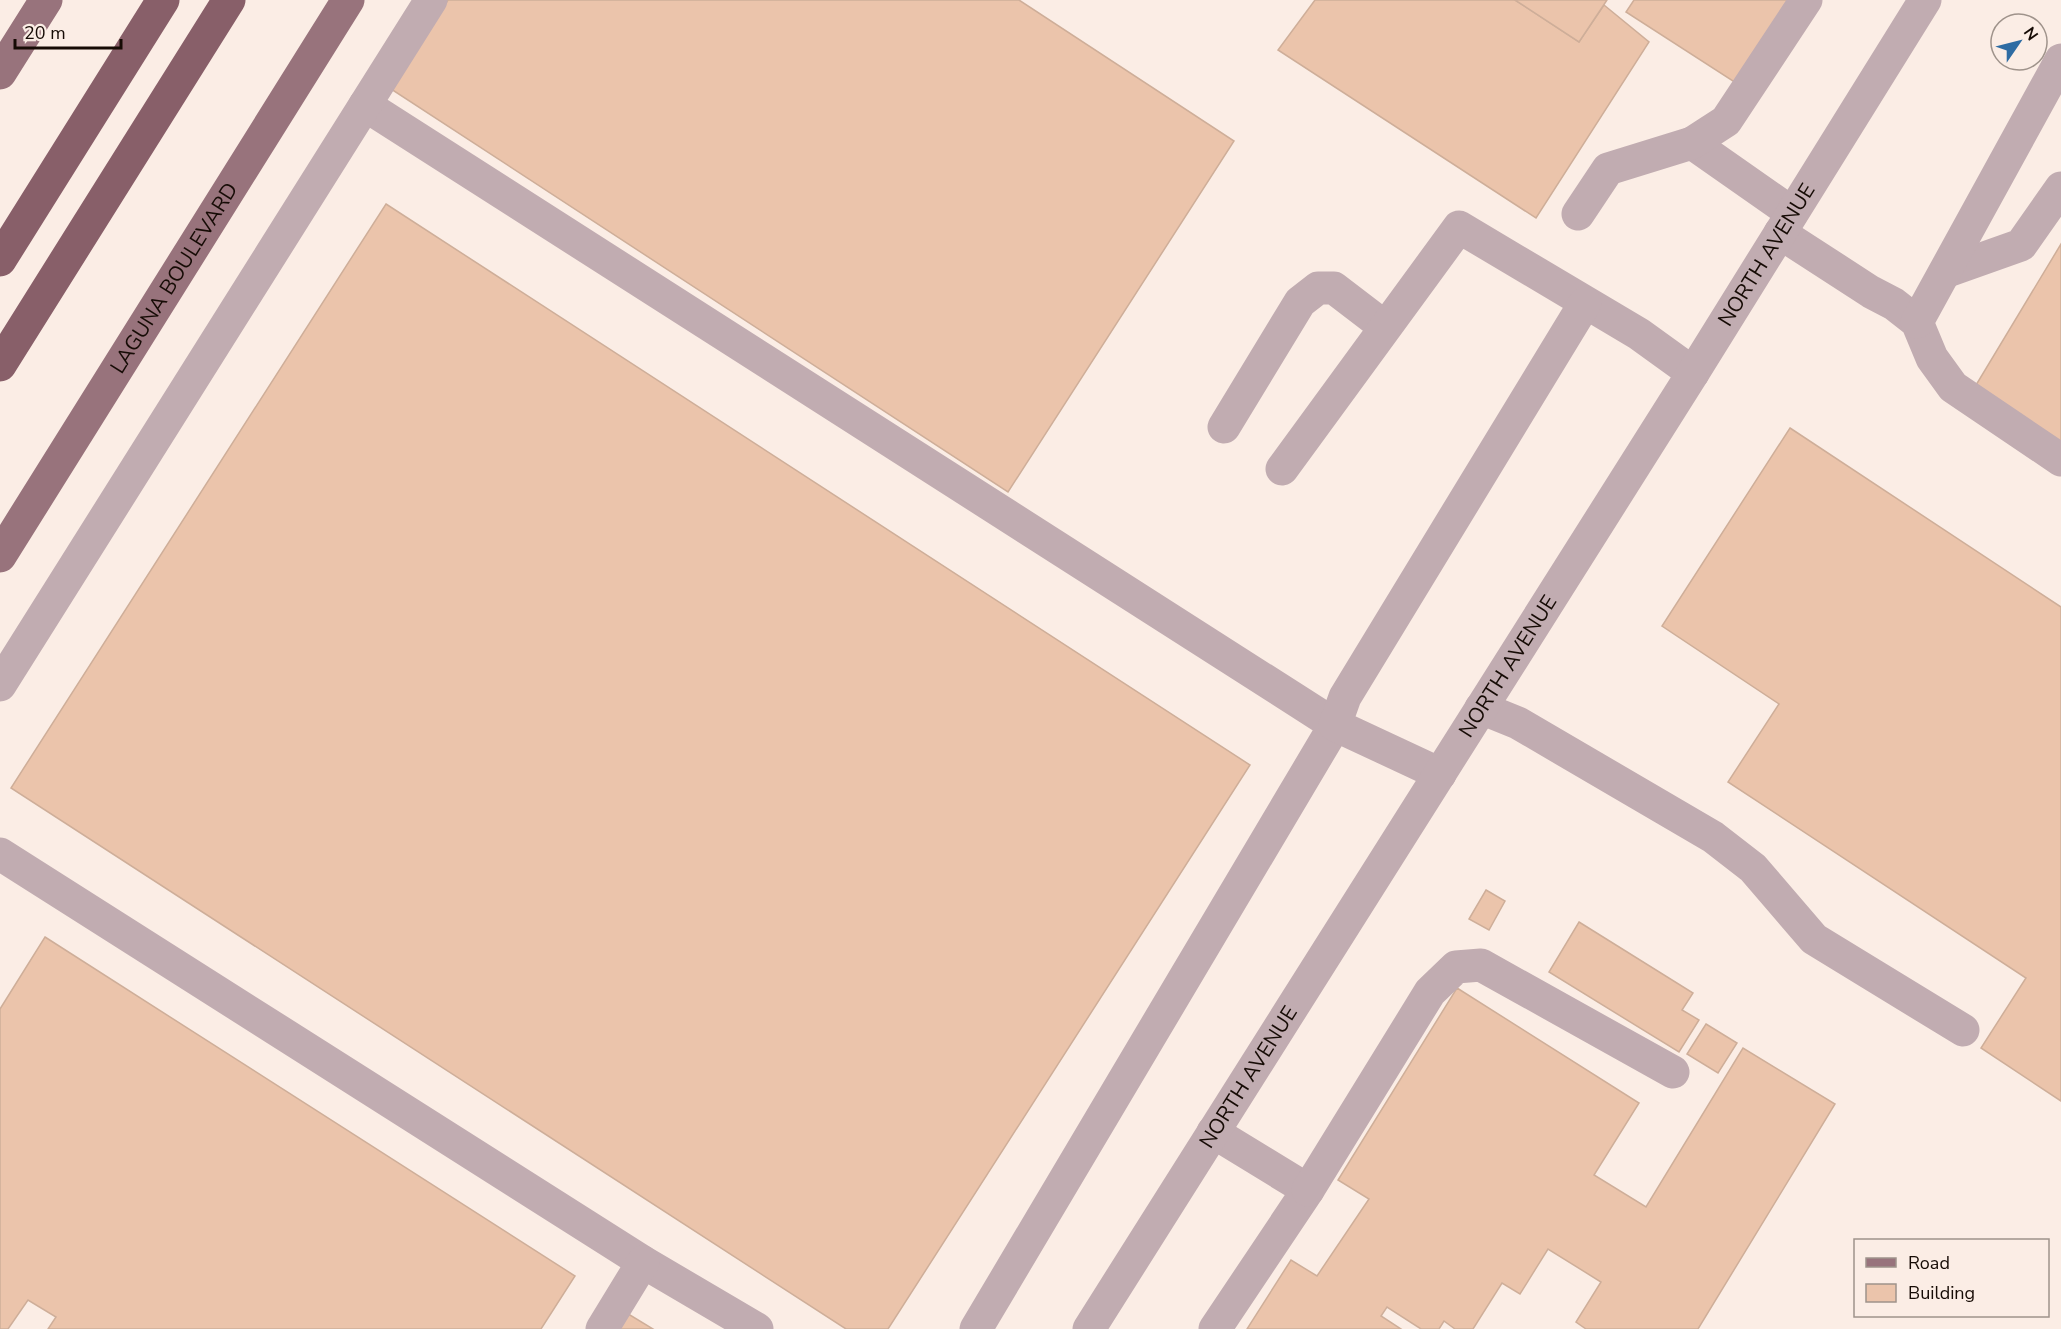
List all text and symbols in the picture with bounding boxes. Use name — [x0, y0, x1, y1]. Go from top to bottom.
scale bar — [15, 12, 122, 50]
north arrow — [1989, 12, 2049, 72]
text: 20 m — [24, 21, 66, 45]
text: N — [2018, 23, 2043, 45]
street label: LAGUNA BOULEVARD — [104, 177, 244, 379]
street label: NORTH AVENUE — [1711, 178, 1822, 332]
street label: NORTH AVENUE — [1452, 590, 1563, 743]
street label: NORTH AVENUE — [1193, 1001, 1304, 1154]
legend — [1854, 1239, 2049, 1317]
text: Road — [1908, 1251, 1950, 1275]
text: Building — [1908, 1281, 1975, 1305]

